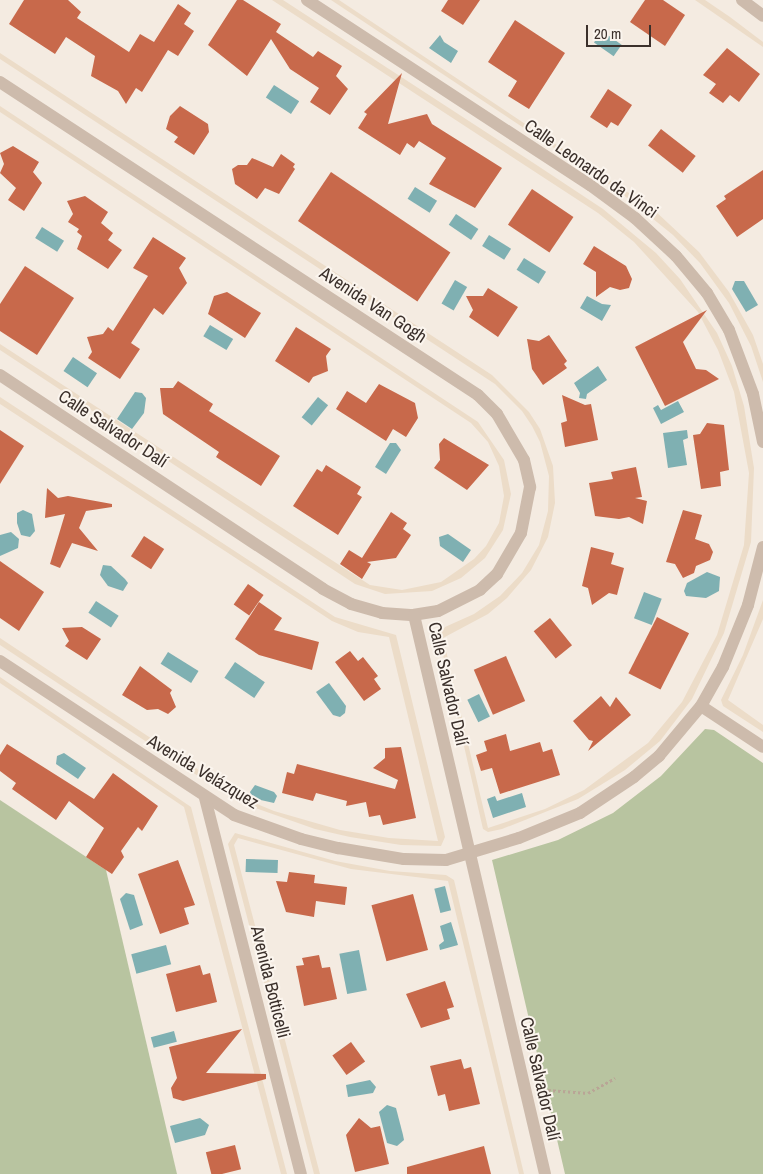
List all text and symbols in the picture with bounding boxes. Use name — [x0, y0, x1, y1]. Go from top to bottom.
scale bar — [588, 15, 653, 47]
text: 20 m — [594, 23, 621, 44]
street label: Calle Leonardo da Vinci — [520, 115, 662, 223]
street label: Avenida Van Gogh — [315, 262, 431, 348]
street label: Calle Salvador Dalí — [54, 386, 172, 472]
street label: Calle Salvador Dalí — [423, 620, 473, 748]
street label: Avenida Velázquez — [143, 730, 263, 814]
street label: Avenida Botticelli — [246, 924, 294, 1040]
street label: Calle Salvador Dalí — [515, 1015, 565, 1143]

